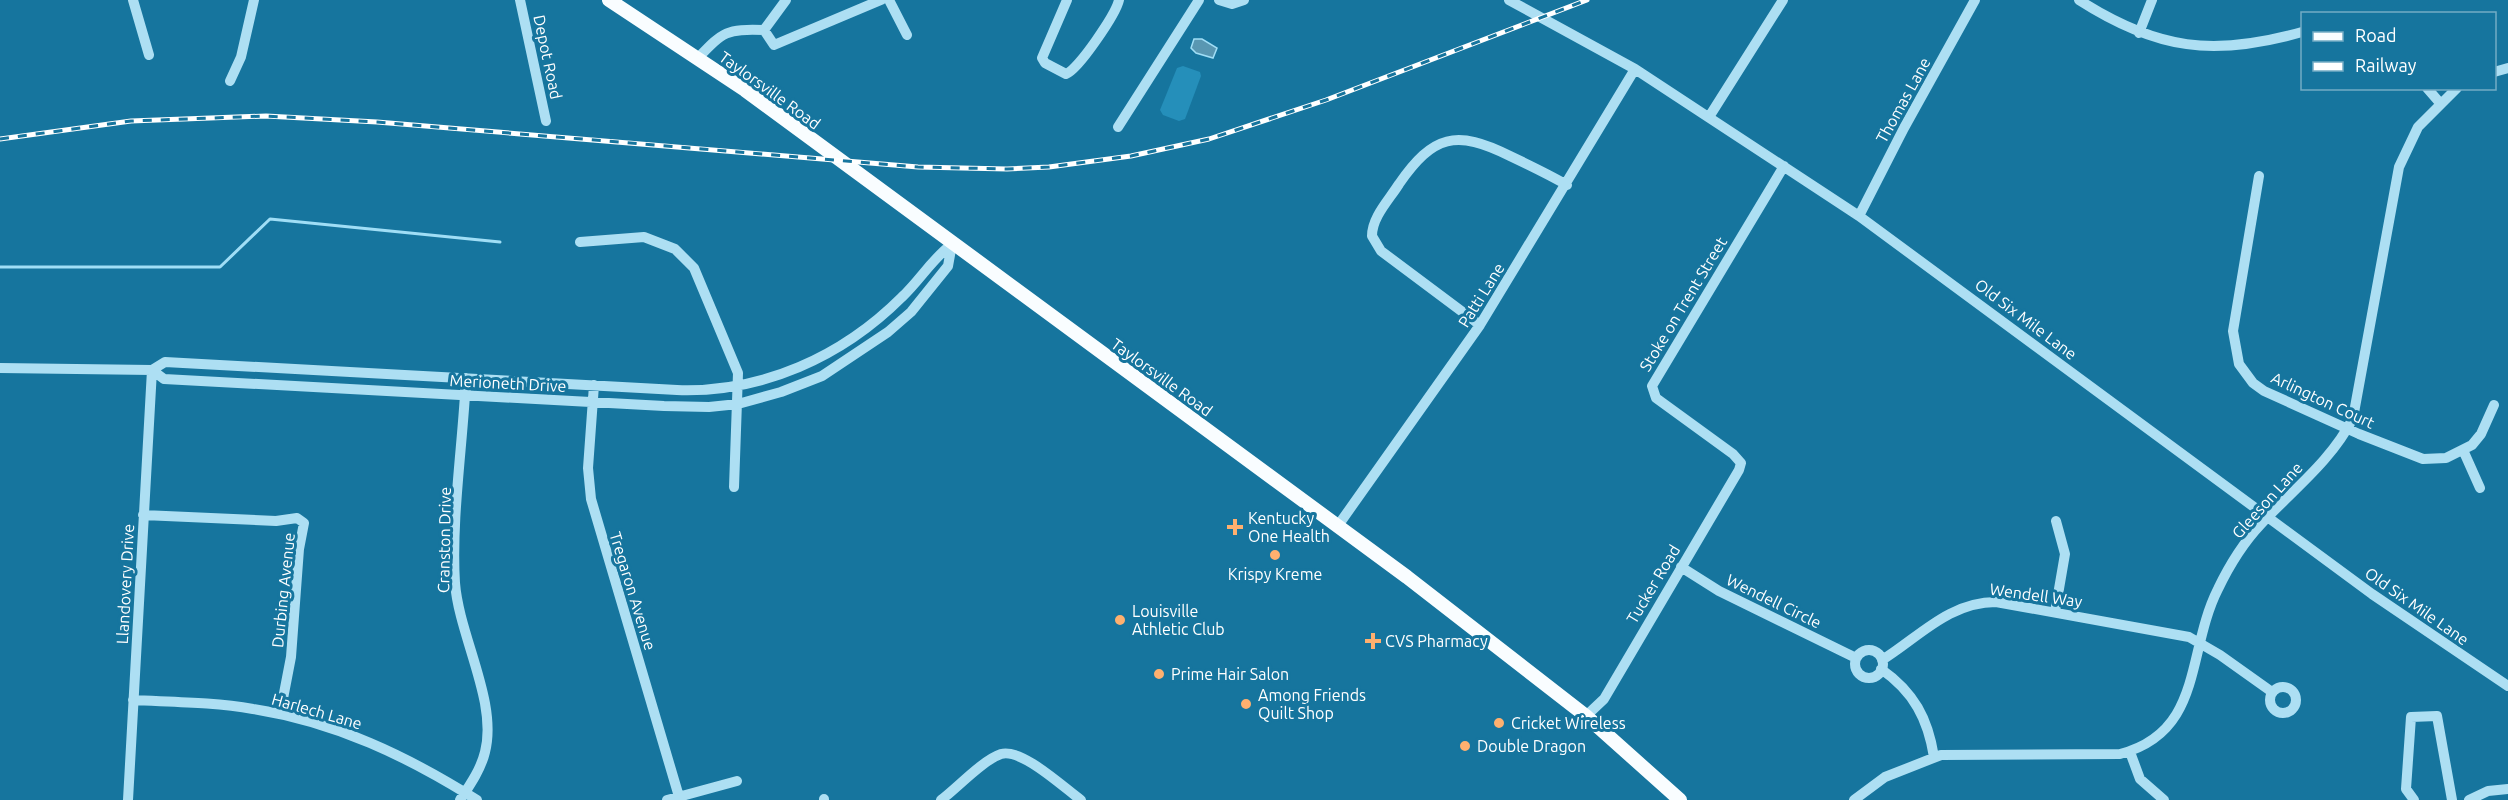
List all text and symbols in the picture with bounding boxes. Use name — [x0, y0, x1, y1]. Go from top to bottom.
legend — [2301, 12, 2496, 90]
street label: Depot Road — [530, 13, 566, 101]
text: Road — [2355, 25, 2397, 45]
street label: Taylorsville Road — [716, 47, 824, 133]
street label: Thomas Lane — [1872, 54, 1934, 146]
text: Railway — [2355, 55, 2417, 75]
street label: Stoke on Trent Street — [1636, 233, 1731, 374]
street label: Patti Lane — [1454, 260, 1508, 330]
street label: Old Six Mile Lane — [1972, 275, 2080, 363]
street label: Taylorsville Road — [1108, 334, 1216, 420]
street label: Arlington Court — [2268, 368, 2378, 432]
street label: Merioneth Drive — [449, 371, 567, 395]
street label: Gleeson Lane — [2228, 458, 2306, 542]
street label: Cranston Drive — [434, 487, 454, 593]
place label: Kentucky One Health — [1248, 509, 1330, 545]
marker: Kentucky One Health — [1226, 518, 1244, 536]
street label: Llandovery Drive — [113, 523, 137, 645]
street label: Tregaron Avenue — [606, 530, 660, 652]
street label: Durbing Avenue — [268, 532, 298, 648]
street label: Tucker Road — [1623, 542, 1683, 626]
marker: Krispy Kreme — [1268, 548, 1282, 562]
street label: Old Six Mile Lane — [2362, 564, 2472, 648]
place label: Krispy Kreme — [1228, 565, 1322, 583]
street label: Wendell Circle — [1724, 570, 1824, 632]
street label: Wendell Way — [1989, 580, 2084, 610]
place label: Louisville Athletic Club — [1132, 602, 1225, 638]
marker: Louisville Athletic Club — [1113, 613, 1127, 627]
place label: CVS Pharmacy — [1385, 632, 1488, 650]
marker: CVS Pharmacy — [1366, 634, 1380, 648]
place label: Prime Hair Salon — [1171, 665, 1289, 683]
marker: Prime Hair Salon — [1152, 667, 1166, 681]
place label: Among Friends Quilt Shop — [1258, 686, 1366, 722]
street label: Harlech Lane — [270, 690, 364, 732]
marker: Among Friends Quilt Shop — [1239, 697, 1253, 711]
place label: Cricket Wireless — [1511, 714, 1626, 732]
marker: Cricket Wireless — [1492, 716, 1506, 730]
place label: Double Dragon — [1477, 737, 1586, 755]
marker: Double Dragon — [1458, 739, 1472, 753]

